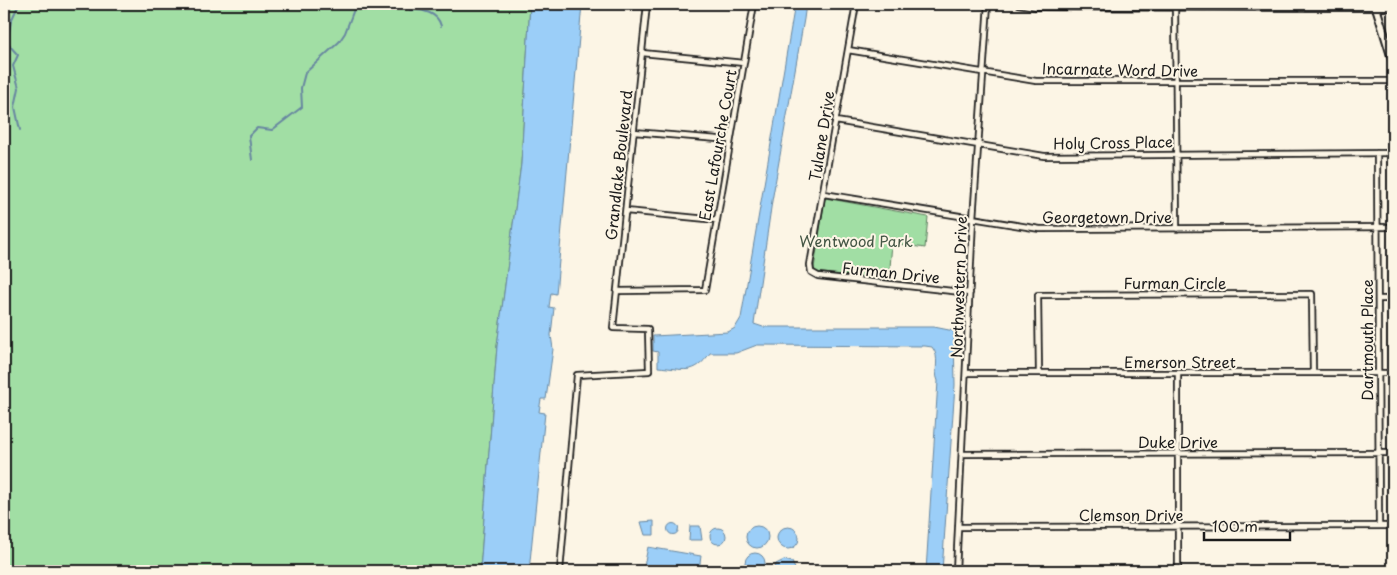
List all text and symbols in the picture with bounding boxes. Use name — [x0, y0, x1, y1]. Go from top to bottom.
street label: Incarnate Word Drive — [1042, 56, 1198, 82]
street label: East Lafourche Court — [692, 68, 742, 222]
street label: Grandlake Boulevard — [599, 89, 637, 241]
street label: Tulane Drive — [802, 89, 840, 183]
street label: Holy Cross Place — [1053, 129, 1173, 155]
street label: Georgetown Drive — [1042, 205, 1172, 228]
street label: Northwestern Drive — [944, 216, 972, 358]
park label: Wentwood Park — [799, 229, 913, 252]
street label: Furman Drive — [841, 255, 941, 289]
street label: Furman Circle — [1124, 271, 1226, 294]
street label: Dartmouth Place — [1355, 279, 1378, 401]
street label: Emerson Street — [1124, 350, 1236, 373]
street label: Duke Drive — [1138, 430, 1218, 453]
street label: Clemson Drive — [1079, 503, 1183, 526]
scale bar — [1204, 510, 1291, 542]
text: 100 m — [1212, 514, 1258, 537]

